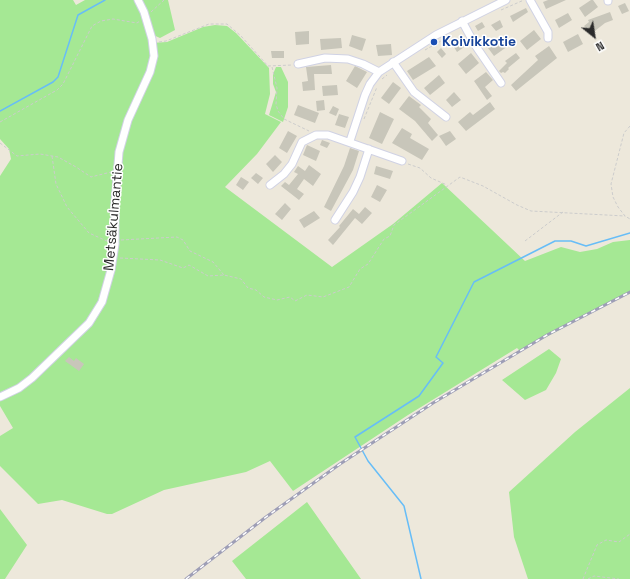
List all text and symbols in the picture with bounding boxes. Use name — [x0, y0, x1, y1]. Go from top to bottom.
north arrow — [574, 16, 614, 56]
place label: Koivikkotie — [442, 34, 516, 50]
marker: Koivikkotie — [429, 37, 439, 47]
text: N — [593, 38, 607, 54]
street label: Metsäkulmantie — [101, 162, 127, 272]

